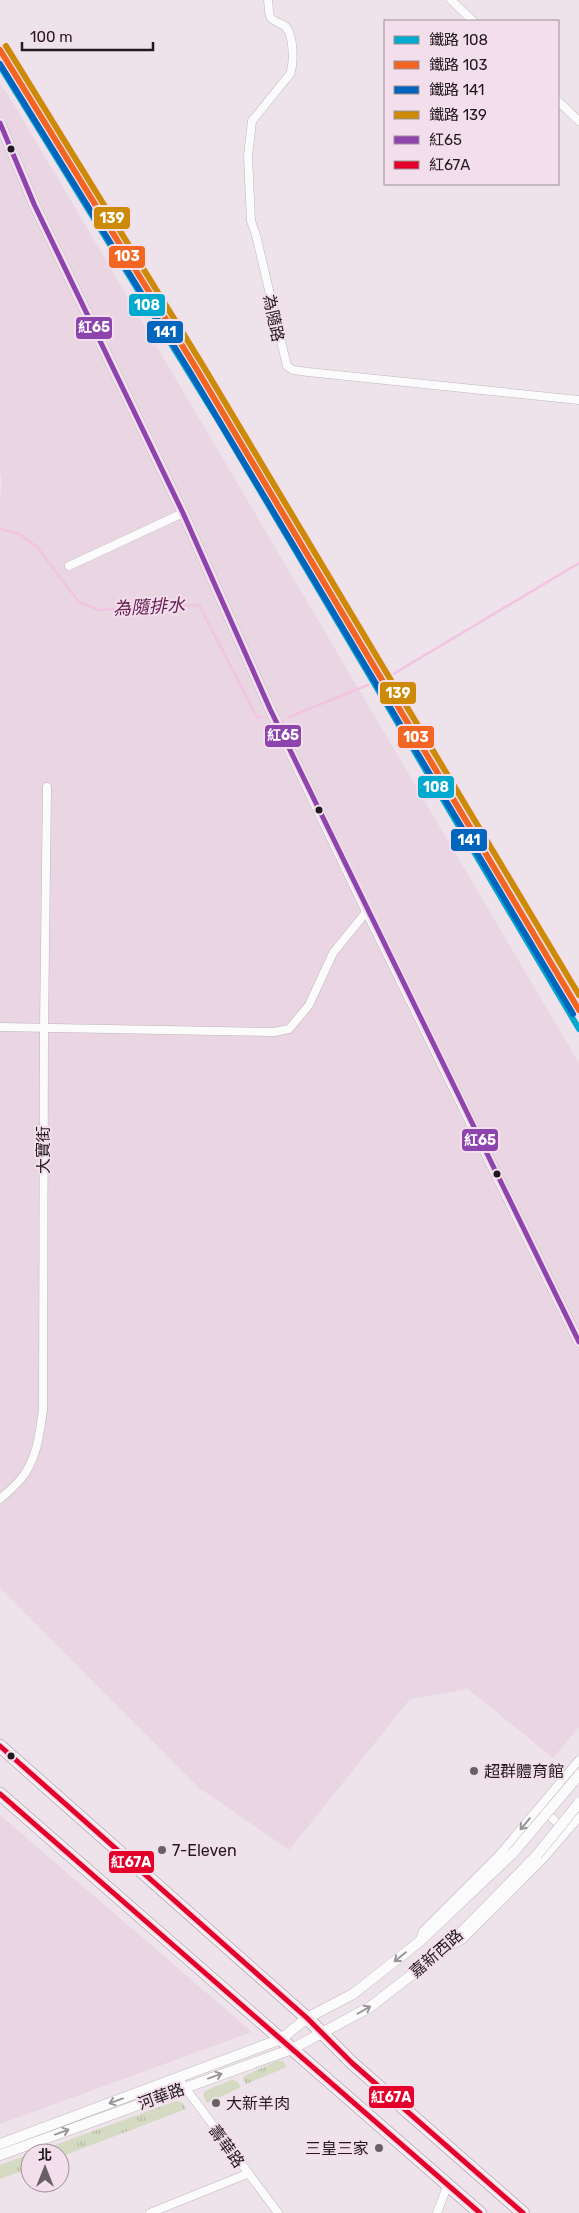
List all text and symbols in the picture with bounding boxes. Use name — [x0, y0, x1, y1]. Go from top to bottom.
scale bar — [22, 20, 154, 52]
legend — [384, 20, 559, 185]
text: 100 m — [30, 28, 72, 46]
text: 鐵路 108 — [429, 31, 488, 49]
text: 鐵路 103 — [429, 56, 488, 74]
text: 鐵路 141 — [429, 81, 485, 99]
text: 鐵路 139 — [429, 106, 487, 124]
text: 紅65 — [429, 131, 462, 149]
unlabelled marker — [6, 144, 16, 154]
text: 紅67A — [429, 156, 470, 174]
line badge: 139 — [93, 206, 131, 230]
text: 139 — [99, 210, 125, 227]
line badge: 103 — [108, 245, 146, 269]
text: 103 — [114, 248, 140, 265]
line badge: 108 — [128, 293, 166, 317]
street label: 為隨路 — [259, 293, 288, 344]
text: 108 — [134, 297, 160, 314]
line badge: 紅65 — [75, 316, 113, 340]
text: 紅65 — [78, 319, 110, 336]
line badge: 141 — [146, 320, 184, 344]
text: 141 — [153, 324, 177, 341]
water label: 為隨排水 — [112, 594, 187, 620]
line badge: 139 — [379, 681, 417, 705]
text: 139 — [385, 685, 411, 702]
line badge: 紅65 — [264, 724, 302, 748]
line badge: 103 — [397, 725, 435, 749]
text: 紅65 — [267, 727, 299, 744]
text: 103 — [403, 729, 429, 746]
line badge: 108 — [417, 775, 455, 799]
text: 108 — [423, 779, 449, 796]
unlabelled marker — [314, 805, 324, 815]
line badge: 141 — [450, 828, 488, 852]
text: 141 — [457, 832, 481, 849]
street label: 大寶街 — [34, 1126, 53, 1174]
line badge: 紅65 — [461, 1128, 499, 1152]
text: 紅65 — [464, 1132, 496, 1149]
unlabelled marker — [492, 1169, 502, 1179]
unlabelled marker — [6, 1751, 16, 1761]
place label: 超群體育館 — [484, 1762, 564, 1781]
marker: 超群體育館 — [468, 1765, 480, 1777]
one-way arrow — [519, 1818, 531, 1831]
place label: 7-Eleven — [172, 1841, 237, 1860]
marker: 7-Eleven — [156, 1844, 168, 1856]
line badge: 紅67A — [108, 1850, 155, 1874]
text: 紅67A — [111, 1854, 151, 1871]
street label: 嘉新西路 — [406, 1925, 467, 1982]
one-way arrow — [394, 1951, 407, 1962]
one-way arrow — [357, 2004, 371, 2014]
one-way arrow — [206, 2071, 222, 2080]
street label: 河華路 — [135, 2079, 187, 2114]
line badge: 紅67A — [368, 2085, 415, 2109]
text: 紅67A — [371, 2089, 411, 2106]
place label: 大新羊肉 — [226, 2094, 290, 2113]
one-way arrow — [109, 2097, 124, 2106]
marker: 大新羊肉 — [210, 2097, 222, 2109]
street label: 壽華路 — [205, 2121, 248, 2171]
one-way arrow — [54, 2127, 69, 2136]
place label: 三皇三家 — [305, 2139, 369, 2158]
marker: 三皇三家 — [373, 2142, 385, 2154]
north arrow — [20, 2143, 70, 2193]
text: 北 — [38, 2147, 52, 2164]

